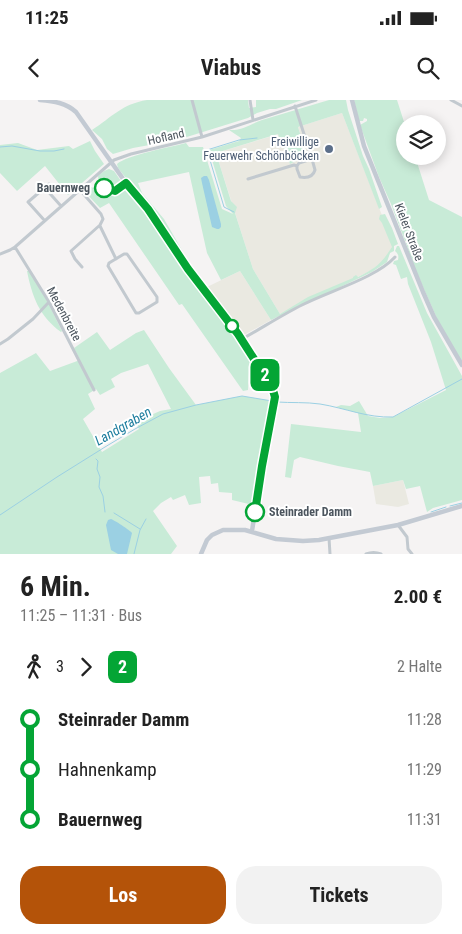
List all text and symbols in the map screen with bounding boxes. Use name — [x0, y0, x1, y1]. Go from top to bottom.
text: 11:25 — [25, 6, 69, 29]
icon: back — [20, 54, 48, 82]
icon: search — [414, 54, 442, 82]
text: Viabus — [201, 55, 261, 80]
map controls — [396, 115, 446, 165]
button: layers — [396, 115, 446, 165]
street label: Hofland — [146, 126, 186, 148]
place label: Freiwillige Feuerwehr Schönböcken — [203, 135, 319, 163]
marker: Freiwillige Feuerwehr Schönböcken — [323, 143, 335, 155]
marker: Bauernweg — [94, 178, 114, 198]
place label: Bauernweg — [37, 181, 90, 195]
street label: Kieler Straße — [392, 201, 427, 263]
street label: Medenbreite — [44, 285, 84, 344]
unlabelled marker — [225, 319, 239, 333]
line badge: 2 — [249, 359, 281, 391]
text: 2 — [260, 364, 270, 385]
water label: Landgraben — [92, 403, 154, 449]
marker: Steinrader Damm — [245, 502, 265, 522]
place label: Steinrader Damm — [269, 505, 352, 519]
text: 6 Min. — [20, 570, 91, 603]
text: 2.00 € — [394, 585, 442, 608]
text: 11:25 – 11:31 · Bus — [20, 606, 142, 625]
icon: walk — [20, 653, 48, 681]
icon: forward — [72, 653, 100, 681]
text: 2 — [118, 656, 127, 677]
text: 3 — [56, 657, 64, 676]
text: 2 Halte — [397, 657, 442, 676]
text: Steinrader Damm — [58, 708, 189, 731]
text: 11:28 — [407, 710, 442, 729]
text: Hahnenkamp — [58, 758, 157, 781]
text: 11:29 — [407, 760, 442, 779]
text: Bauernweg — [58, 808, 142, 831]
text: 11:31 — [407, 810, 442, 829]
button: Los — [20, 866, 226, 924]
button: Tickets — [236, 866, 442, 924]

